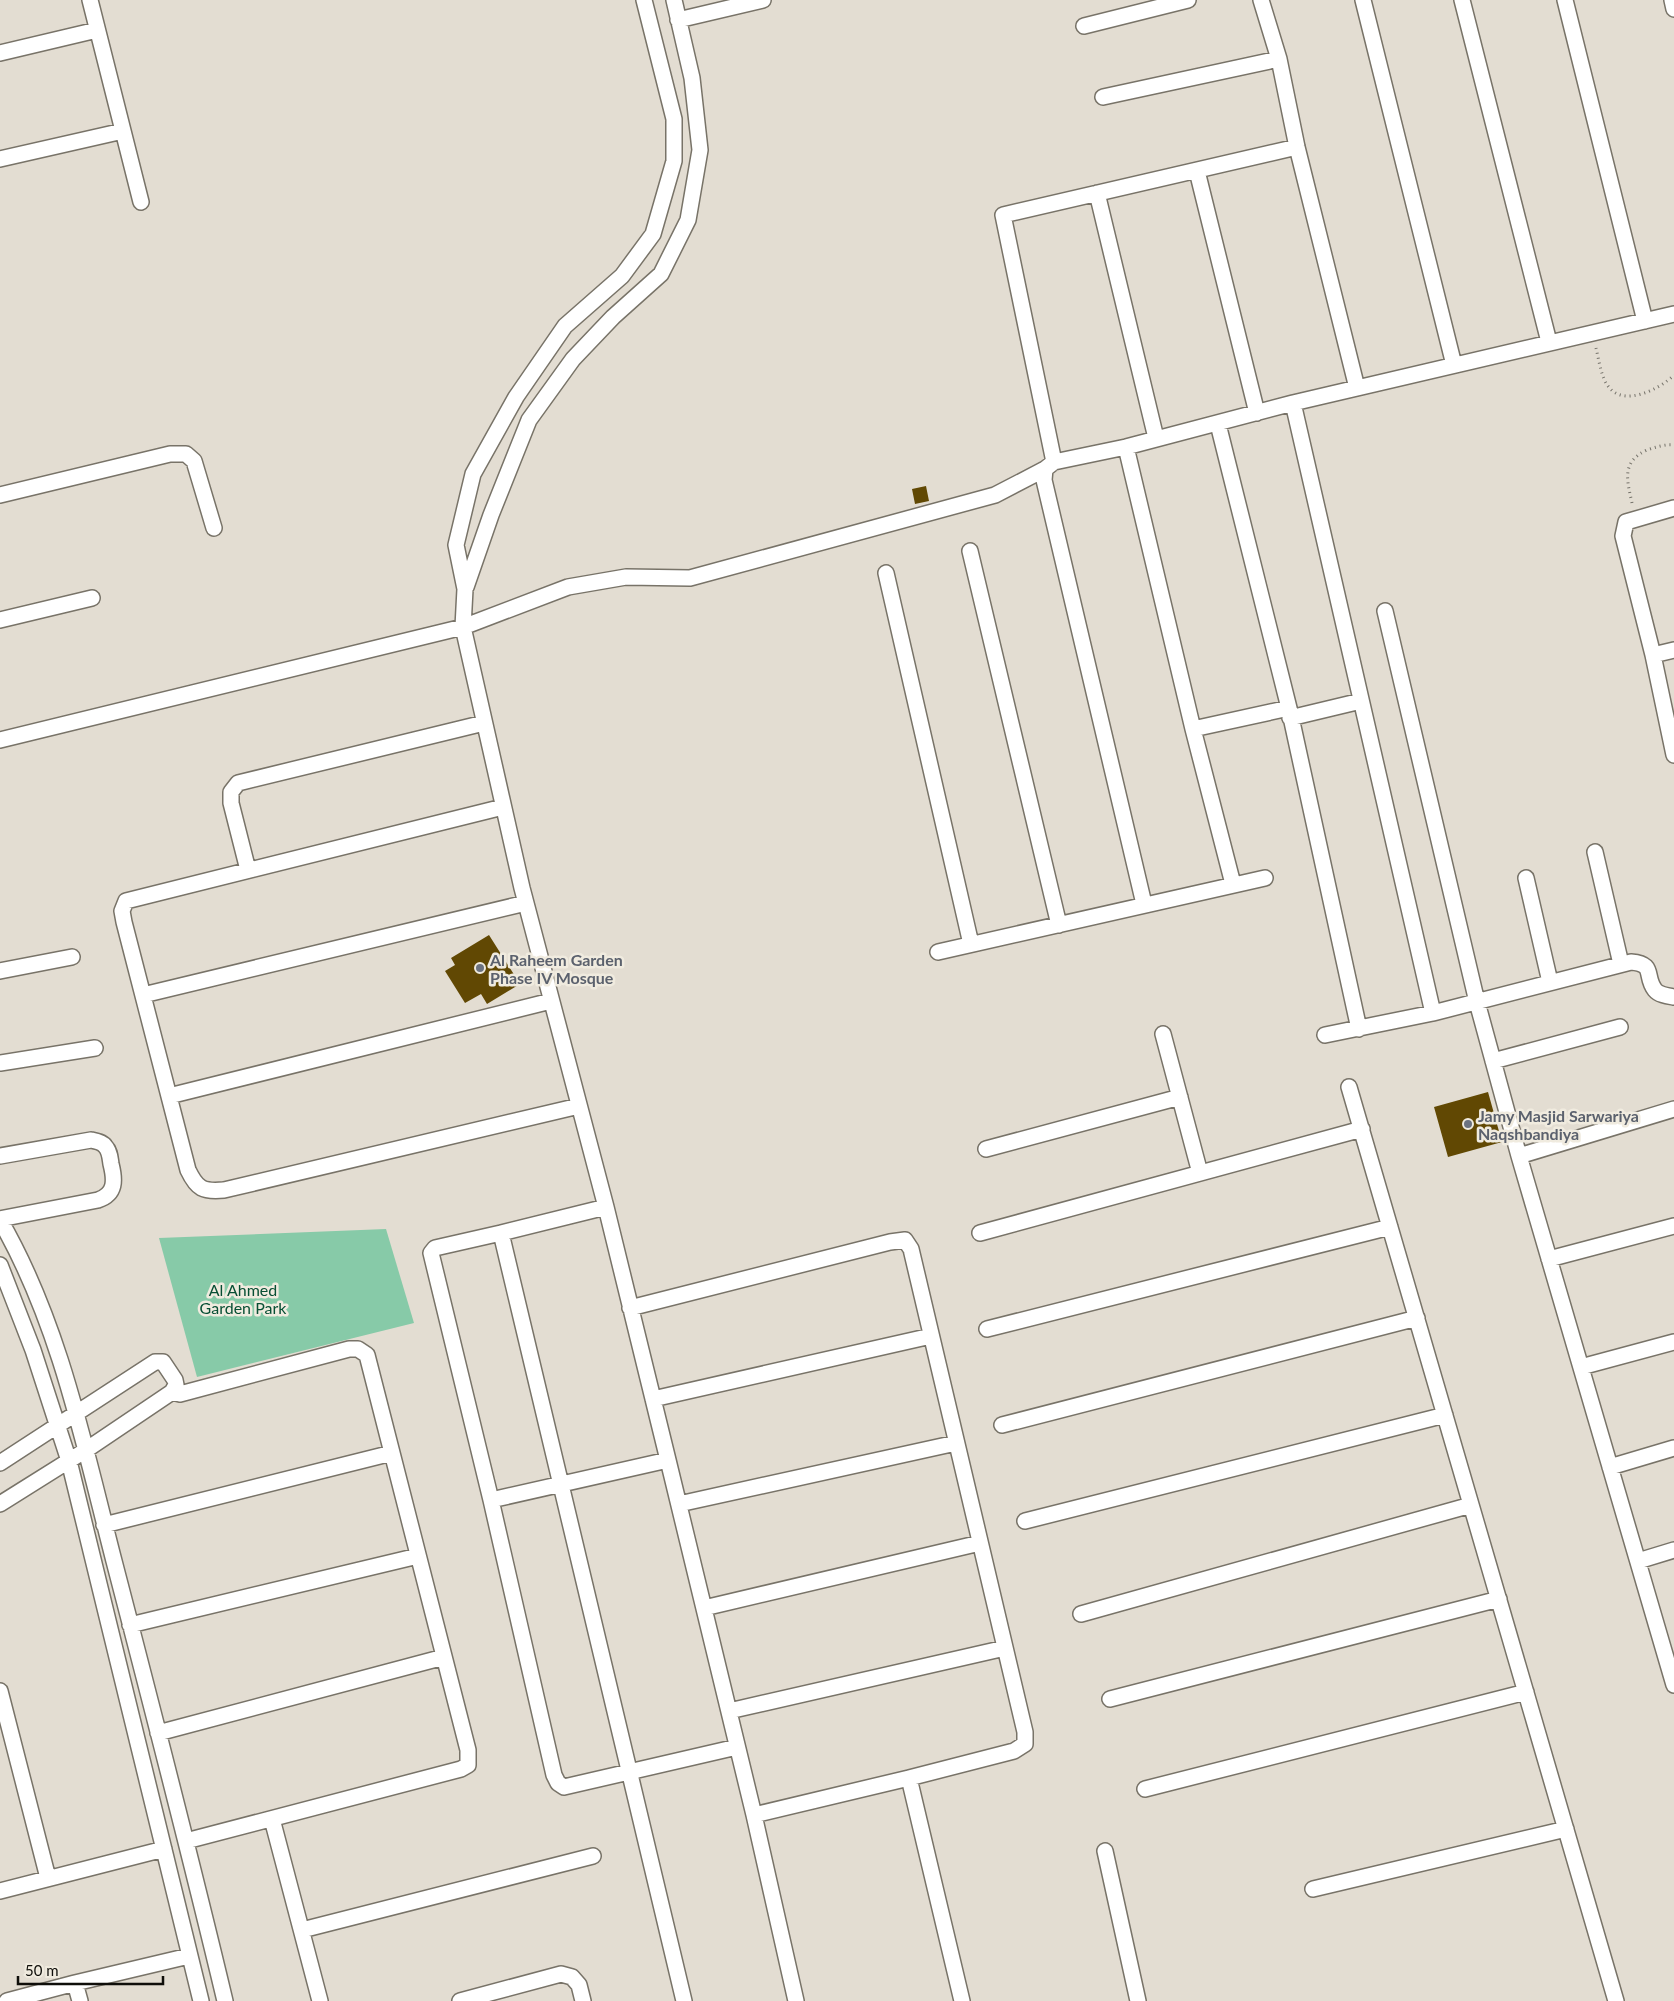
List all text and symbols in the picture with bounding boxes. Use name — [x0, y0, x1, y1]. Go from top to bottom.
place label: Al Raheem Garden Phase IV Mosque — [489, 950, 623, 987]
marker: Al Raheem Garden Phase IV Mosque — [474, 962, 486, 974]
place label: Jamy Masjid Sarwariya Naqshbandiya — [1478, 1106, 1639, 1143]
marker: Jamy Masjid Sarwariya Naqshbandiya — [1462, 1118, 1474, 1130]
park label: Al Ahmed Garden Park — [200, 1280, 287, 1317]
scale bar — [18, 1954, 162, 1986]
text: 50 m — [25, 1961, 59, 1979]

